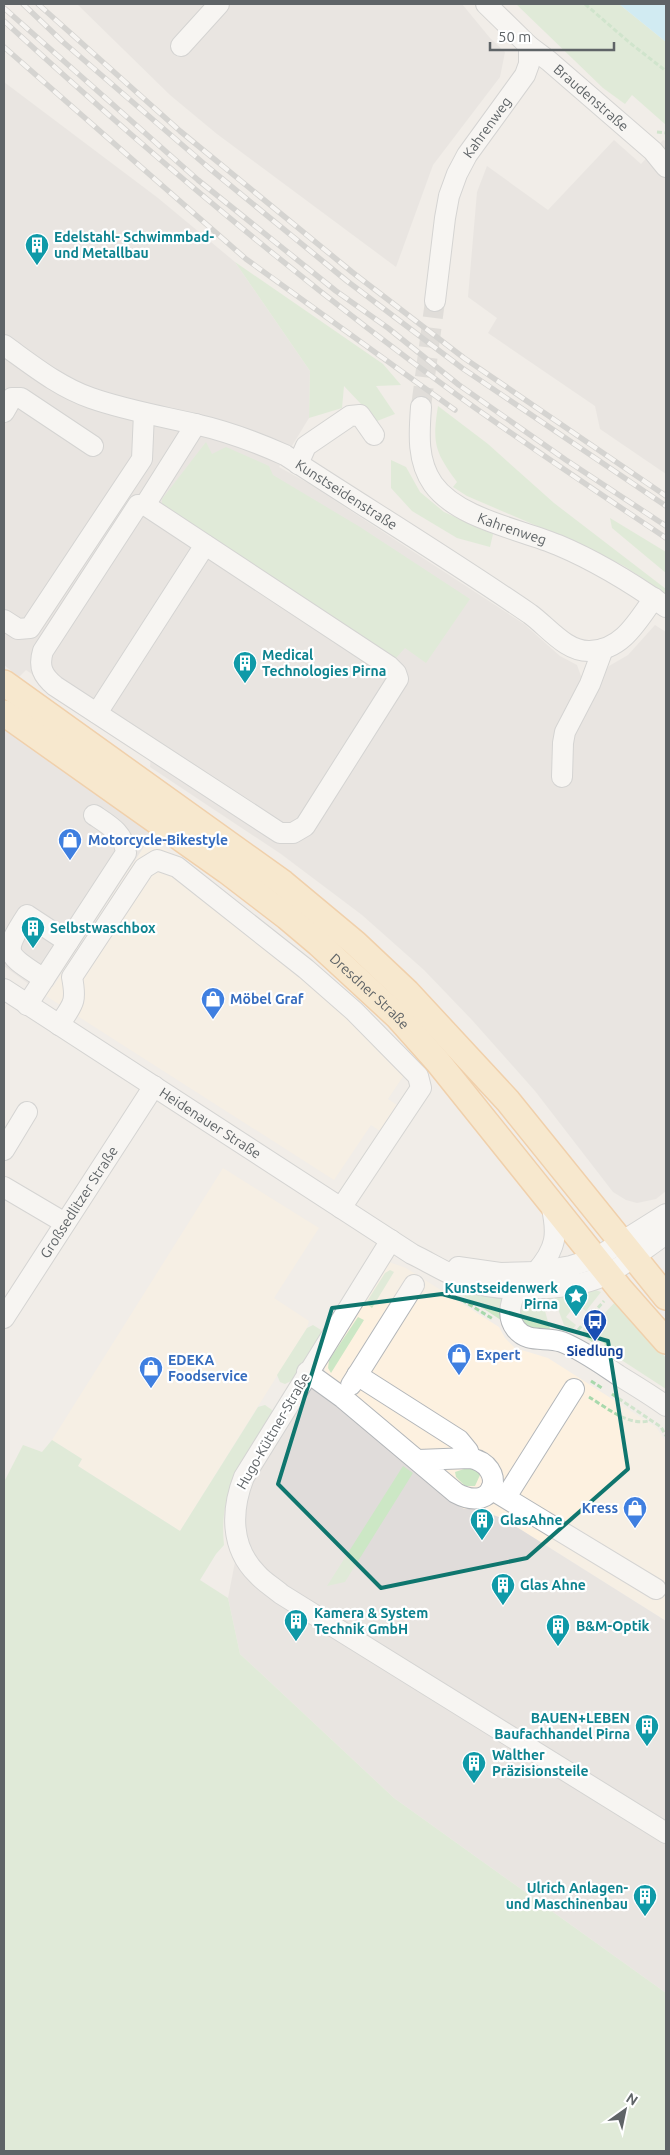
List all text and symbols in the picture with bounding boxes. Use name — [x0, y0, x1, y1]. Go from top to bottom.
scale bar — [490, 20, 614, 52]
text: 50 m — [498, 28, 531, 45]
street label: Braudenstraße — [551, 61, 632, 134]
street label: Kahrenweg — [460, 94, 514, 161]
place label: Edelstahl- Schwimmbad- und Metallbau — [54, 229, 214, 261]
building icon: Edelstahl- Schwimmbad- und Metallbau — [24, 232, 50, 266]
street label: Kunstseidenstraße — [293, 456, 400, 533]
street label: Kahrenweg — [475, 509, 549, 548]
place label: Medical Technologies Pirna — [262, 647, 386, 679]
building icon: Medical Technologies Pirna — [232, 650, 258, 684]
shop icon: Motorcycle-Bikestyle — [57, 827, 83, 861]
place label: Motorcycle-Bikestyle — [88, 832, 228, 848]
building icon: Selbstwaschbox — [20, 915, 46, 949]
place label: Selbstwaschbox — [50, 920, 156, 936]
street label: Dresdner Straße — [327, 950, 413, 1032]
shop icon: Möbel Graf — [200, 986, 226, 1020]
place label: Möbel Graf — [230, 991, 304, 1007]
street label: Heidenauer Straße — [157, 1084, 264, 1162]
street label: Großsedlitzer Straße — [37, 1143, 121, 1261]
place label: Kunstseidenwerk Pirna — [444, 1280, 558, 1312]
place icon: Kunstseidenwerk Pirna — [563, 1283, 589, 1317]
bus stop icon: Siedlung — [582, 1308, 608, 1342]
shop icon: Expert — [446, 1342, 472, 1376]
place label: Siedlung — [566, 1343, 624, 1359]
place label: Expert — [476, 1347, 520, 1363]
place label: EDEKA Foodservice — [168, 1352, 248, 1384]
shop icon: EDEKA Foodservice — [138, 1355, 164, 1389]
street label: Hugo-Küttner-Straße — [233, 1370, 313, 1492]
shop icon: Kress — [622, 1495, 648, 1529]
place label: Kress — [582, 1500, 618, 1516]
building icon: GlasAhne — [469, 1507, 495, 1541]
place label: GlasAhne — [500, 1512, 563, 1528]
building icon: Glas Ahne — [490, 1572, 516, 1606]
place label: Glas Ahne — [520, 1577, 586, 1593]
place label: Kamera & System Technik GmbH — [314, 1605, 428, 1637]
building icon: Kamera & System Technik GmbH — [283, 1608, 309, 1642]
building icon: B&M-Optik — [545, 1613, 571, 1647]
place label: B&M-Optik — [576, 1618, 650, 1634]
place label: BAUEN+LEBEN Baufachhandel Pirna — [494, 1710, 630, 1742]
building icon: BAUEN+LEBEN Baufachhandel Pirna — [634, 1713, 660, 1747]
place label: Walther Präzisionsteile — [492, 1747, 589, 1779]
building icon: Walther Präzisionsteile — [461, 1750, 487, 1784]
place label: Ulrich Anlagen- und Maschinenbau — [506, 1880, 628, 1912]
building icon: Ulrich Anlagen- und Maschinenbau — [632, 1883, 658, 1917]
north arrow — [600, 2085, 650, 2135]
text: N — [623, 2090, 641, 2109]

